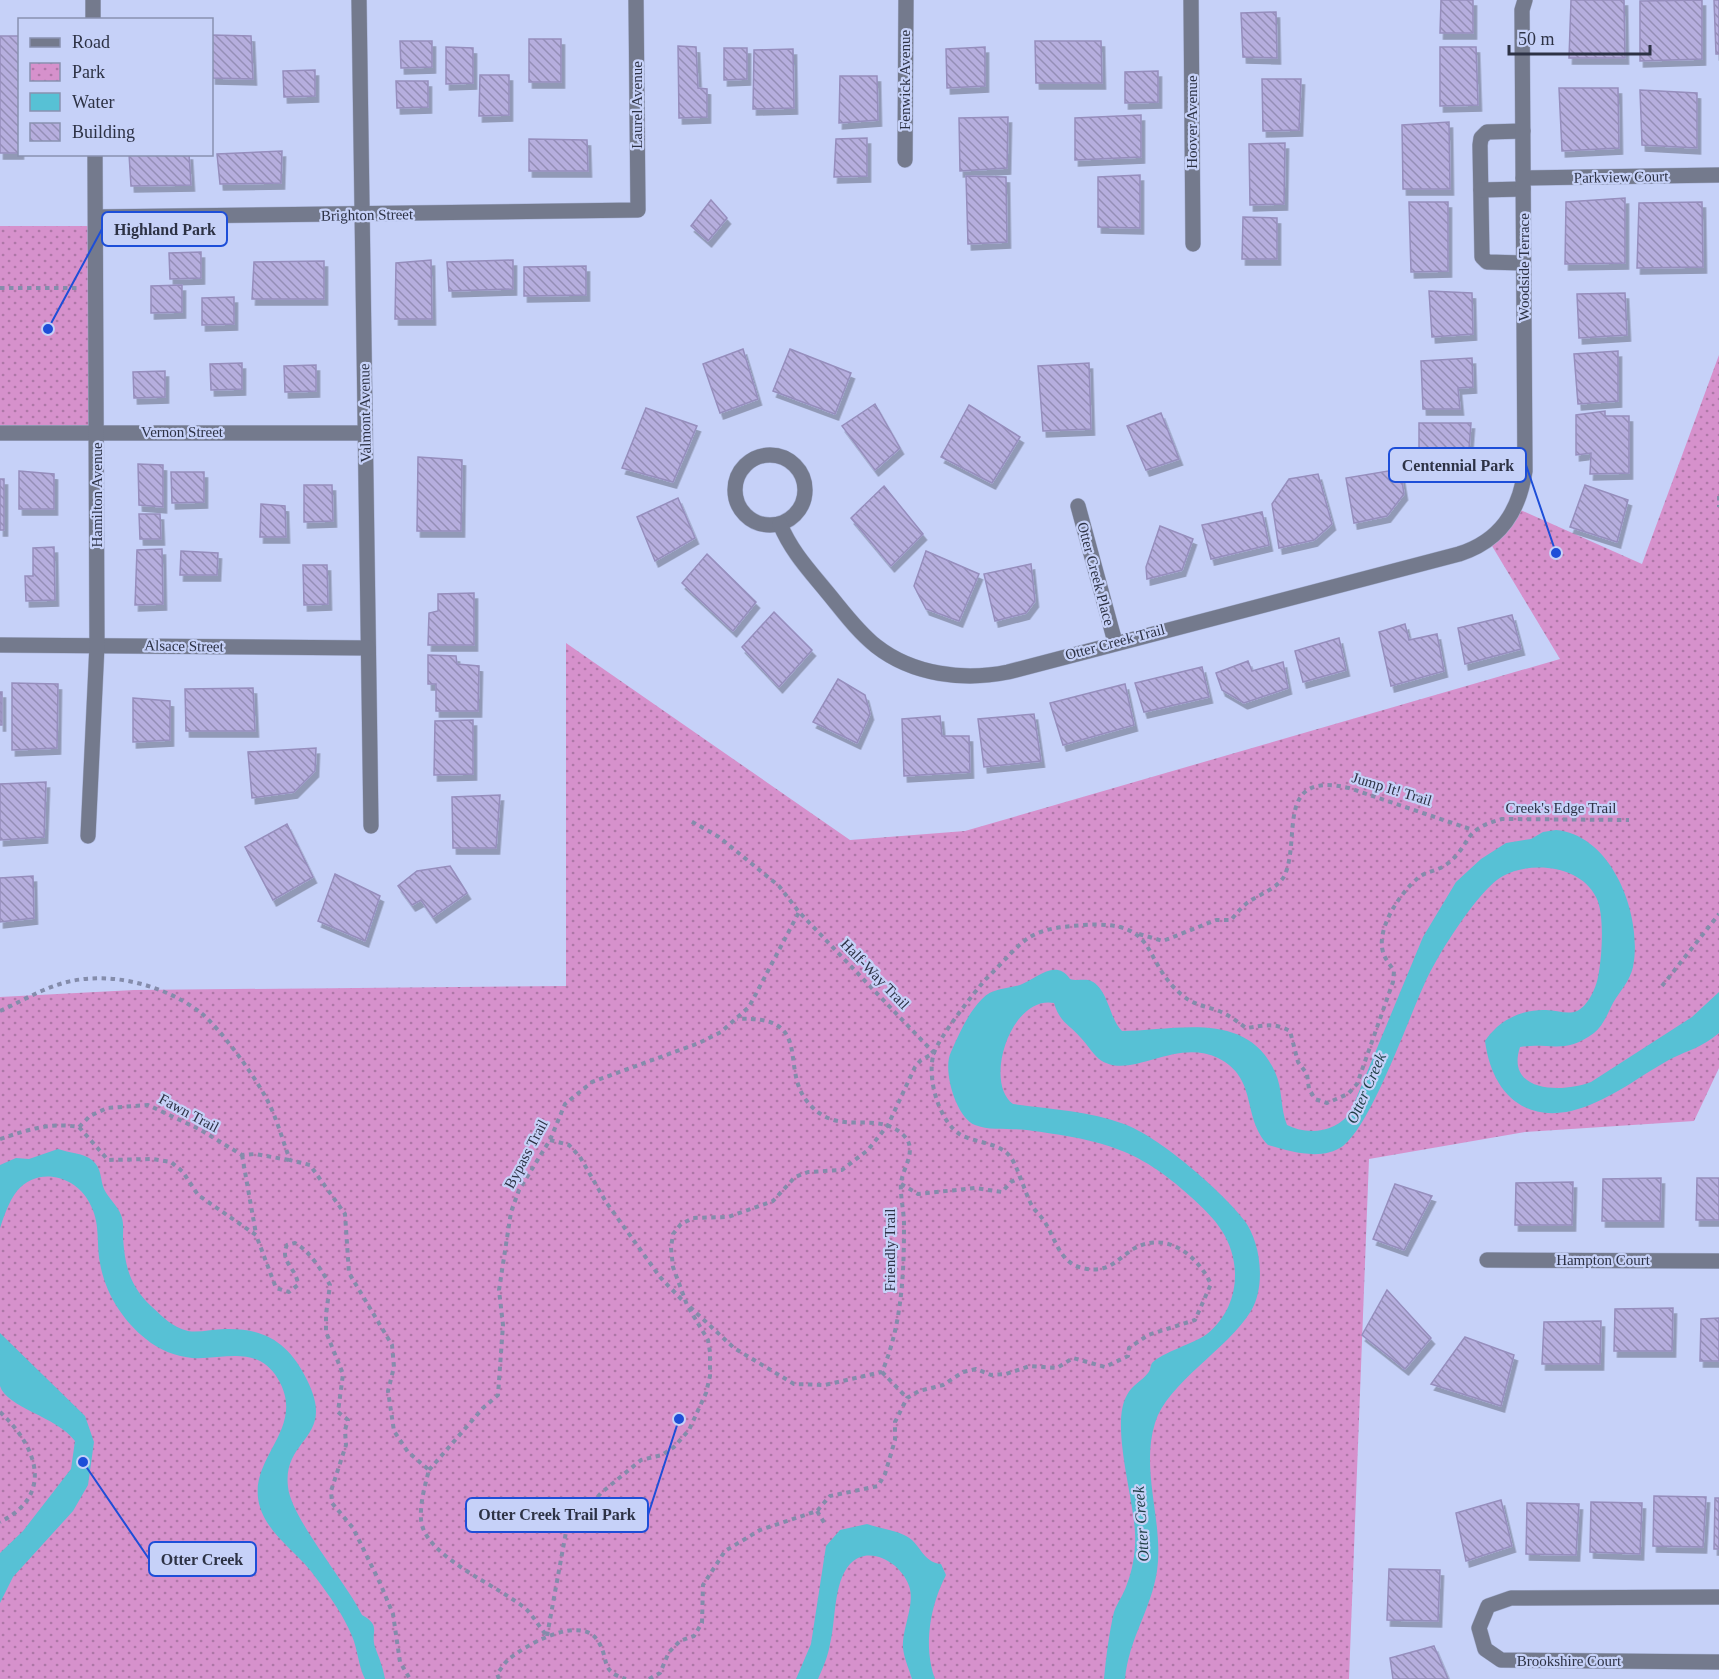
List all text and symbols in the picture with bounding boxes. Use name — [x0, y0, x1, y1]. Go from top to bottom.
legend — [18, 18, 213, 156]
scale bar — [1509, 18, 1650, 56]
text: 50 m — [1518, 29, 1555, 49]
street label: Fenwick Avenue — [897, 30, 913, 130]
text: Road — [72, 32, 110, 52]
street label: Laurel Avenue — [629, 61, 645, 149]
text: Park — [72, 62, 105, 82]
street label: Hoover Avenue — [1184, 75, 1200, 169]
text: Water — [72, 92, 115, 112]
text: Building — [72, 122, 135, 142]
street label: Parkview Court — [1574, 168, 1669, 186]
street label: Brighton Street — [321, 206, 414, 224]
callout: Highland Park — [102, 212, 227, 246]
street label: Woodside Terrace — [1516, 213, 1532, 321]
text: Highland Park — [114, 221, 216, 239]
street label: Valmont Avenue — [356, 363, 374, 463]
street label: Vernon Street — [141, 424, 224, 440]
street label: Hamilton Avenue — [89, 442, 105, 548]
callout: Centennial Park — [1389, 448, 1526, 482]
text: Centennial Park — [1402, 457, 1514, 474]
street label: Otter Creek Place — [1074, 520, 1118, 628]
street label: Otter Creek Trail — [1063, 621, 1167, 663]
street label: Alsace Street — [144, 637, 225, 655]
street label: Jump It! Trail — [1350, 769, 1434, 809]
street label: Creek's Edge Trail — [1505, 800, 1617, 816]
street label: Half-Way Trail — [838, 936, 912, 1012]
water label: Otter Creek — [1343, 1049, 1389, 1126]
street label: Fawn Trail — [156, 1091, 222, 1135]
street label: Bypass Trail — [501, 1117, 551, 1191]
street label: Friendly Trail — [882, 1209, 898, 1291]
street label: Hampton Court — [1556, 1252, 1651, 1268]
water label: Otter Creek — [1130, 1485, 1152, 1562]
callout: Otter Creek Trail Park — [466, 1498, 648, 1532]
text: Otter Creek Trail Park — [478, 1506, 636, 1523]
callout: Otter Creek — [149, 1542, 256, 1576]
text: Otter Creek — [161, 1551, 243, 1568]
street label: Brookshire Court — [1517, 1653, 1622, 1669]

